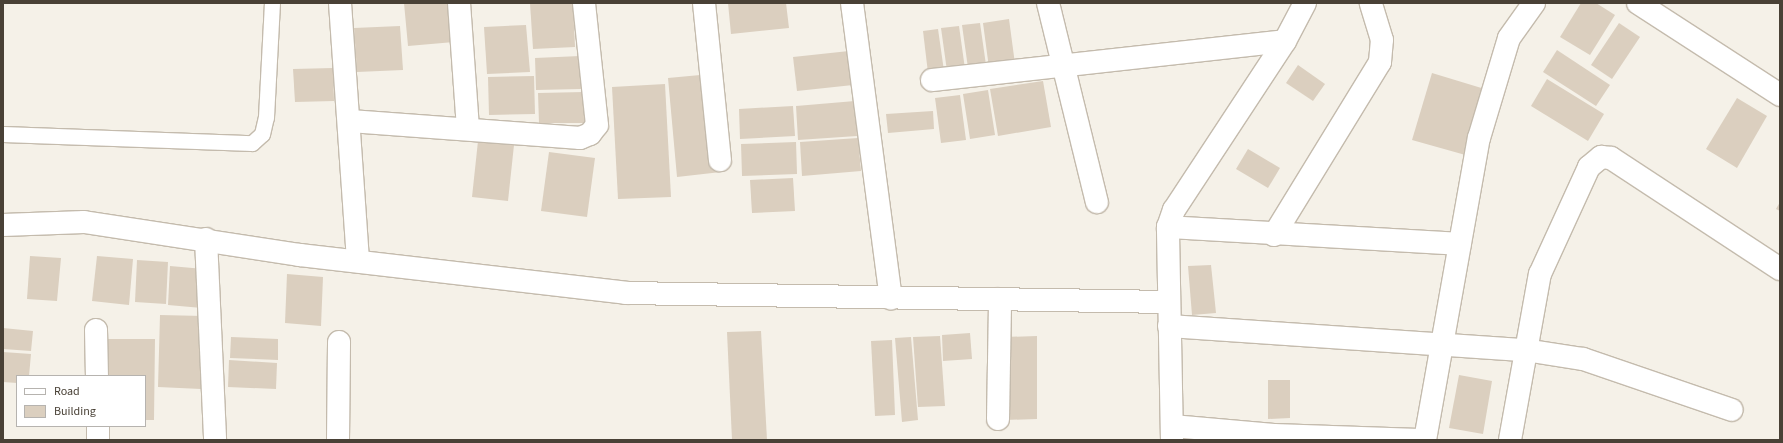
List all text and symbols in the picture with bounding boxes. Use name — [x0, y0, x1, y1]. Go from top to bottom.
legend — [16, 375, 146, 427]
text: Road — [54, 383, 80, 400]
text: Building — [54, 403, 96, 420]

